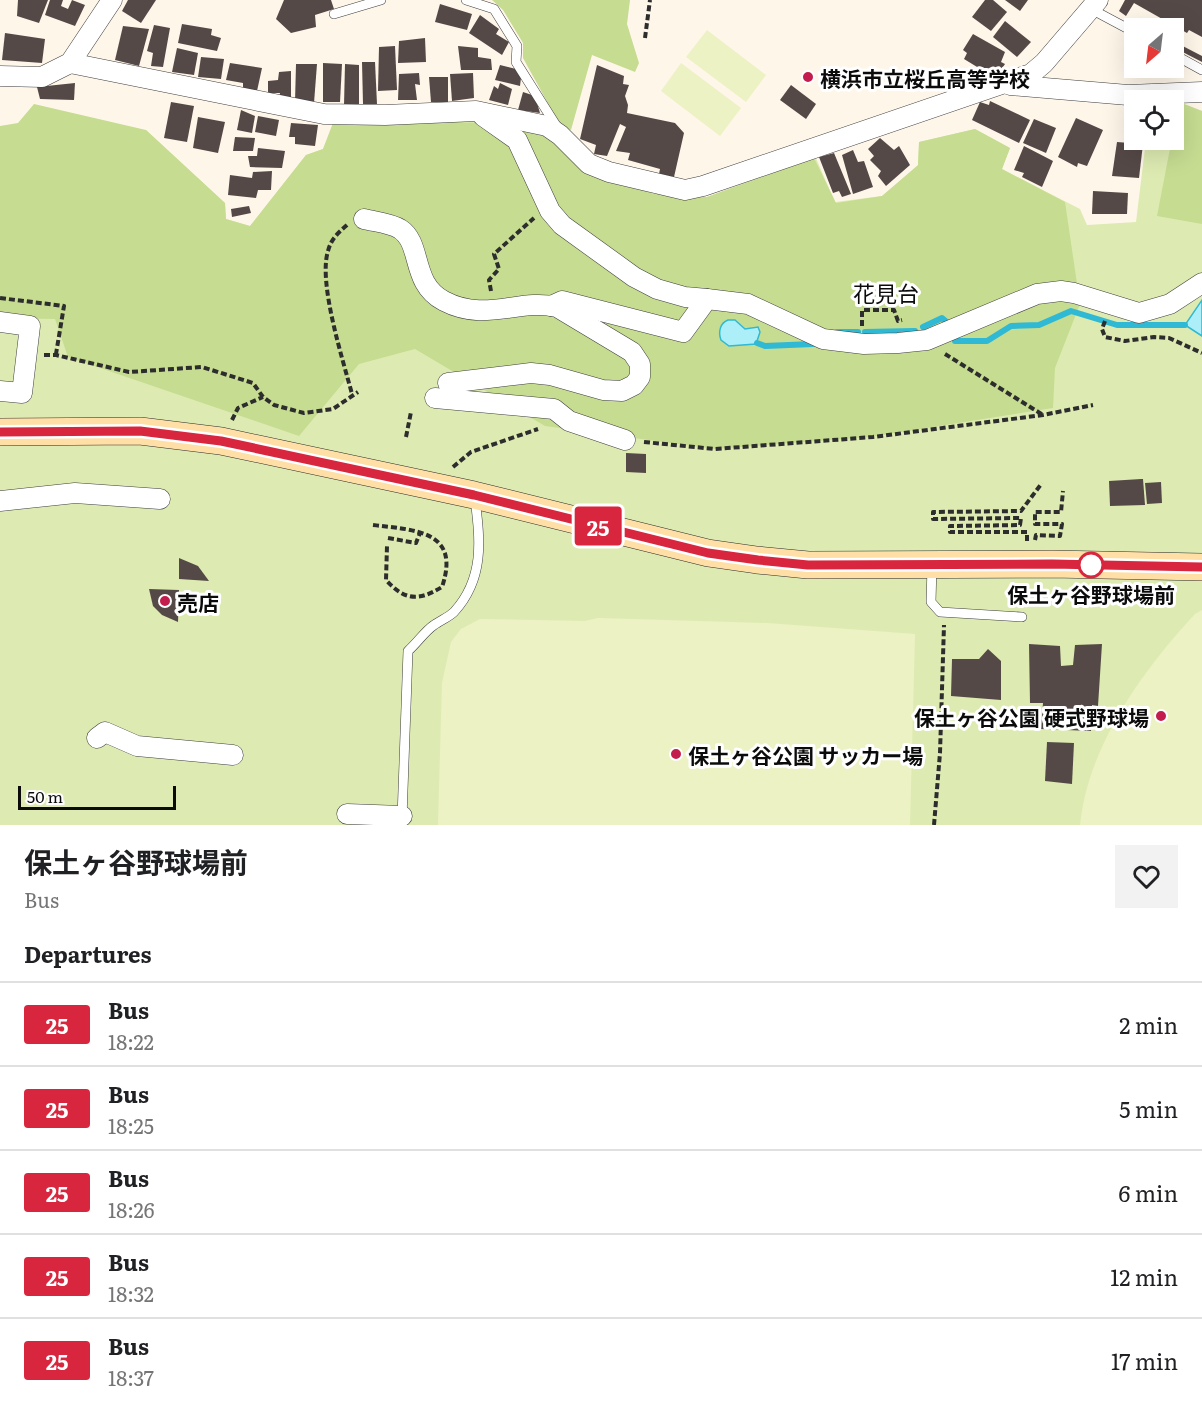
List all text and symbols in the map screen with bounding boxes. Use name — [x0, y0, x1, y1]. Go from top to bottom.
north arrow — [1124, 18, 1184, 78]
map controls — [1124, 18, 1184, 150]
place label: 横浜市立桜丘高等学校 — [820, 62, 1030, 93]
marker: 横浜市立桜丘高等学校 — [801, 70, 815, 84]
button: locate — [1124, 90, 1184, 150]
district label: 花見台 — [853, 276, 919, 309]
line badge: 25 — [571, 506, 625, 546]
text: 25 — [587, 511, 609, 542]
marker: 保土ヶ谷野球場前 — [1078, 552, 1104, 578]
place label: 保土ヶ谷野球場前 — [1007, 578, 1175, 609]
place label: 売店 — [177, 586, 219, 617]
marker: 売店 — [158, 594, 172, 608]
place label: 保土ヶ谷公園 硬式野球場 — [914, 701, 1149, 732]
marker: 保土ヶ谷公園 硬式野球場 — [1154, 709, 1168, 723]
place label: 保土ヶ谷公園 サッカー場 — [688, 739, 923, 770]
marker: 保土ヶ谷公園 サッカー場 — [669, 747, 683, 761]
scale bar — [18, 783, 176, 810]
text: 50 m — [27, 784, 63, 808]
text: 保土ヶ谷野球場前 — [24, 840, 248, 882]
button: heart — [1115, 845, 1178, 908]
text: Bus — [24, 884, 59, 914]
text: Departures — [24, 937, 151, 970]
text: Bus — [108, 993, 149, 1026]
text: 2 min — [1119, 1008, 1178, 1041]
text: 25 — [46, 1009, 68, 1040]
text: 18:22 — [108, 1026, 154, 1056]
text: Bus — [108, 1077, 149, 1110]
text: 5 min — [1119, 1092, 1178, 1125]
text: 25 — [46, 1093, 68, 1124]
text: 18:25 — [108, 1110, 154, 1140]
text: Bus — [108, 1161, 149, 1194]
text: 6 min — [1119, 1176, 1178, 1209]
text: 25 — [46, 1177, 68, 1208]
text: 18:26 — [108, 1194, 155, 1224]
text: Bus — [108, 1245, 149, 1278]
text: 12 min — [1110, 1260, 1178, 1293]
text: 25 — [46, 1261, 68, 1292]
text: 18:32 — [108, 1278, 154, 1308]
text: Bus — [108, 1329, 149, 1362]
text: 17 min — [1111, 1344, 1178, 1377]
text: 25 — [46, 1345, 68, 1376]
text: 18:37 — [108, 1362, 154, 1392]

